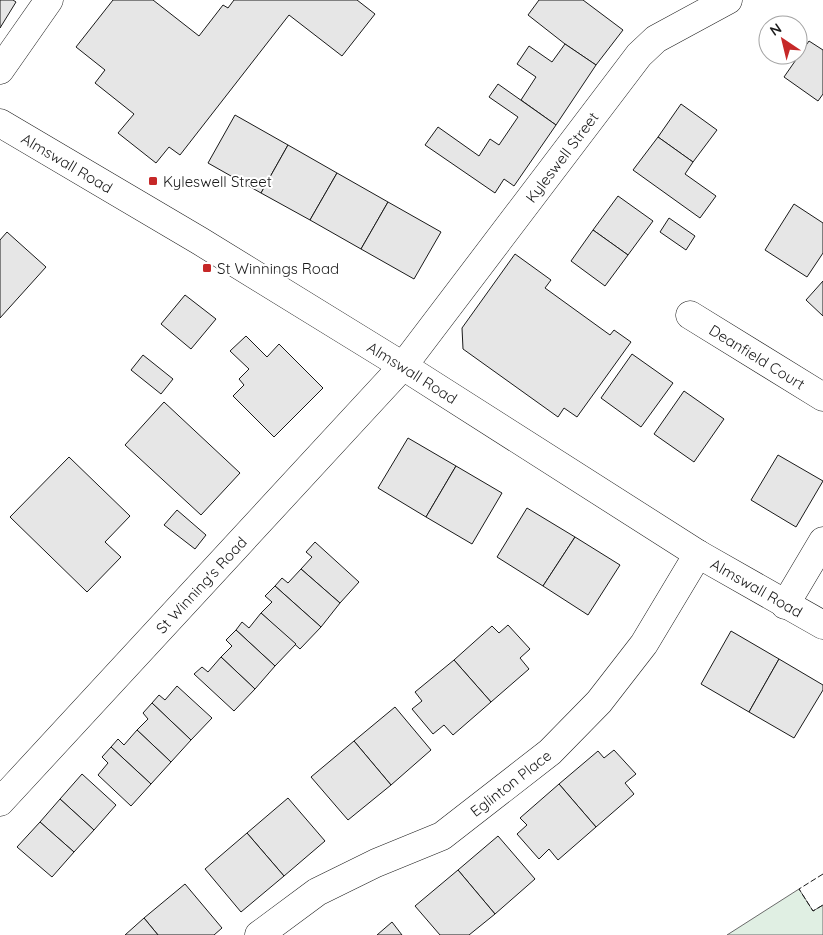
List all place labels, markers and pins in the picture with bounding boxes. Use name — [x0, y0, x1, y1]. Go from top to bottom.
place label: Kyleswell Street — [163, 172, 272, 191]
marker: Kyleswell Street — [147, 175, 159, 187]
place label: St Winnings Road — [217, 259, 339, 278]
marker: St Winnings Road — [201, 262, 213, 274]

